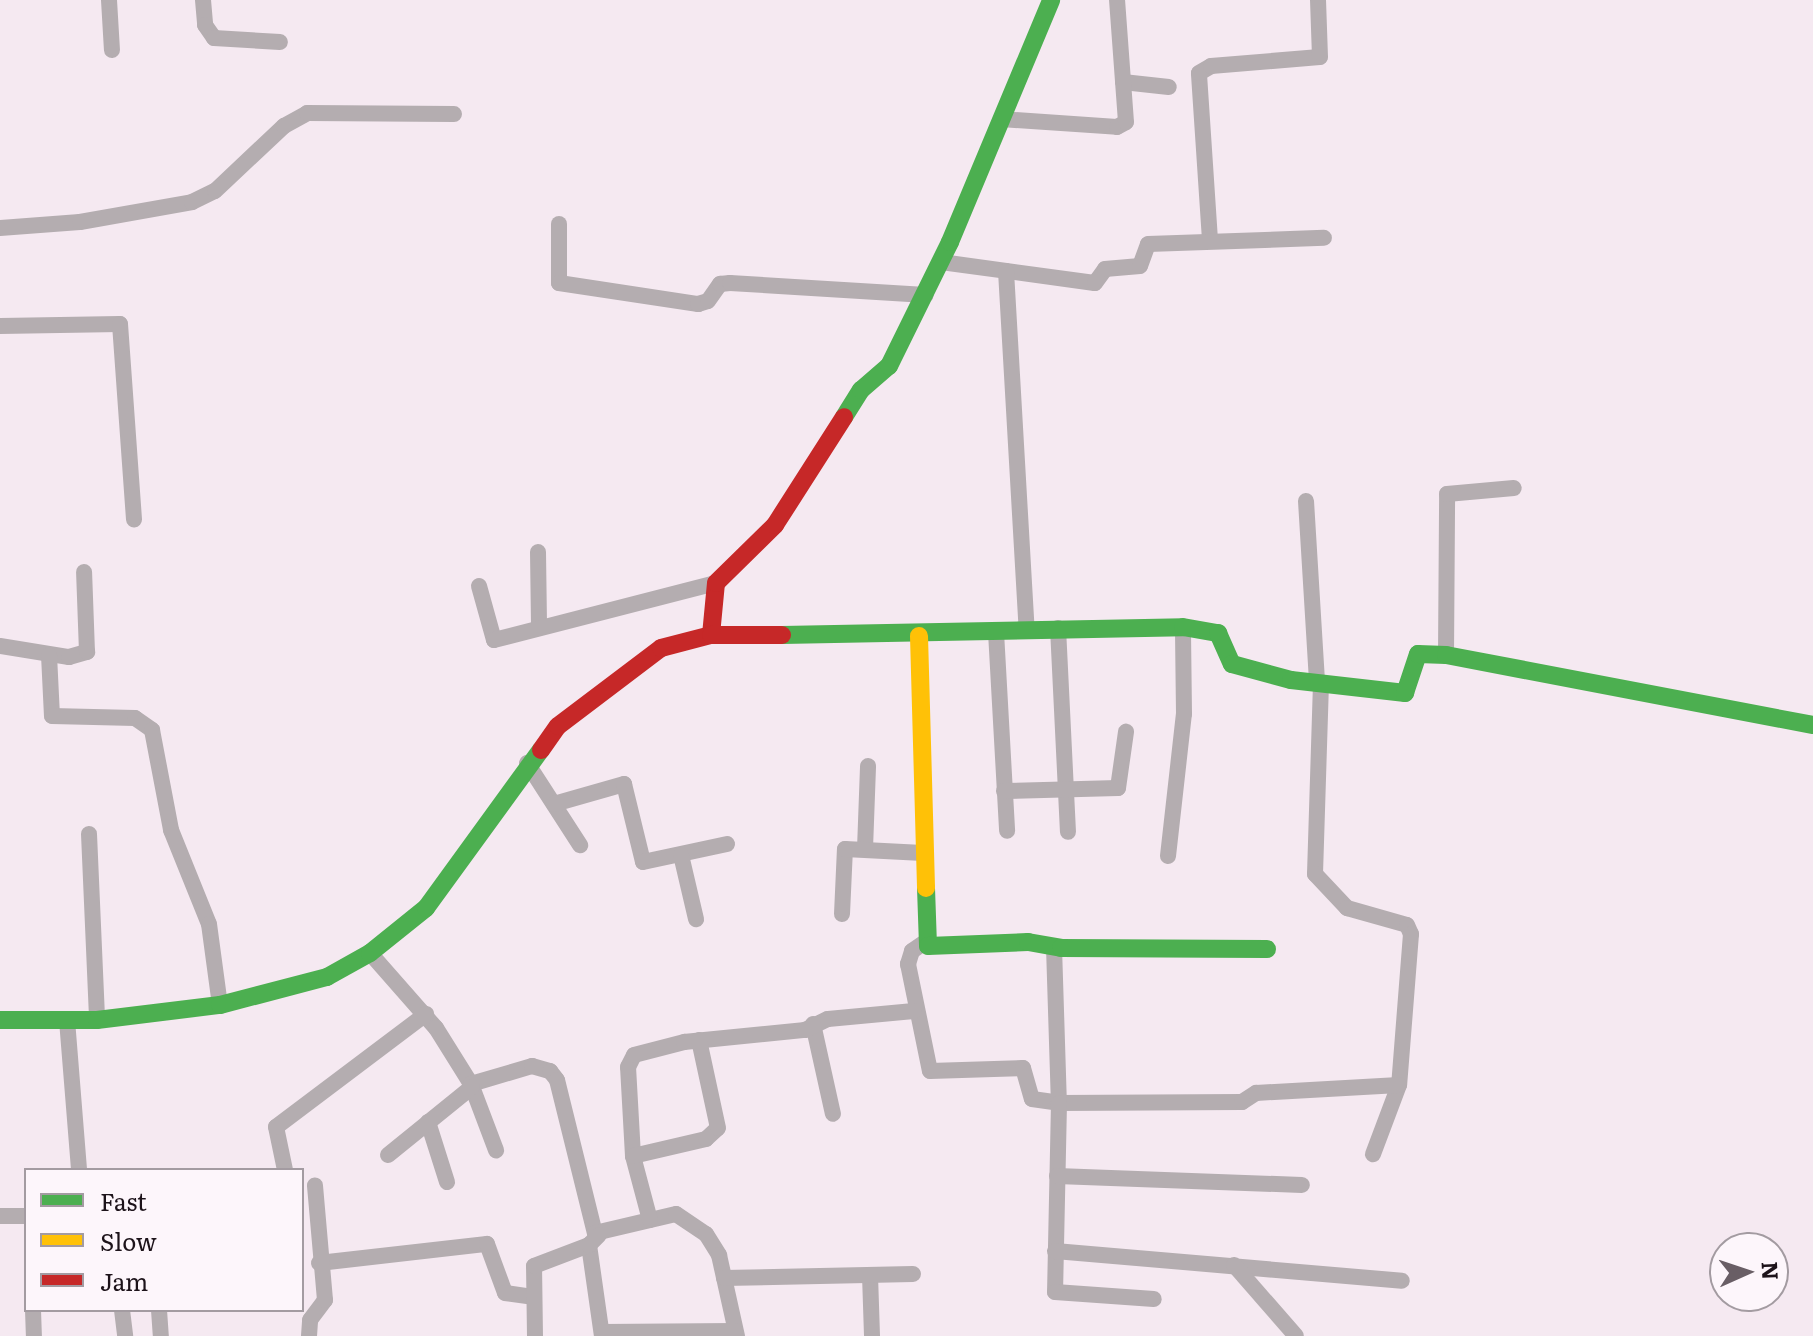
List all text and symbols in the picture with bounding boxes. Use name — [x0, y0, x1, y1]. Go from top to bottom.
legend — [24, 1168, 304, 1312]
text: Fast — [100, 1183, 147, 1218]
text: Slow — [100, 1223, 157, 1258]
north arrow — [1709, 1232, 1789, 1312]
text: N — [1755, 1261, 1788, 1281]
text: Jam — [100, 1263, 148, 1298]

